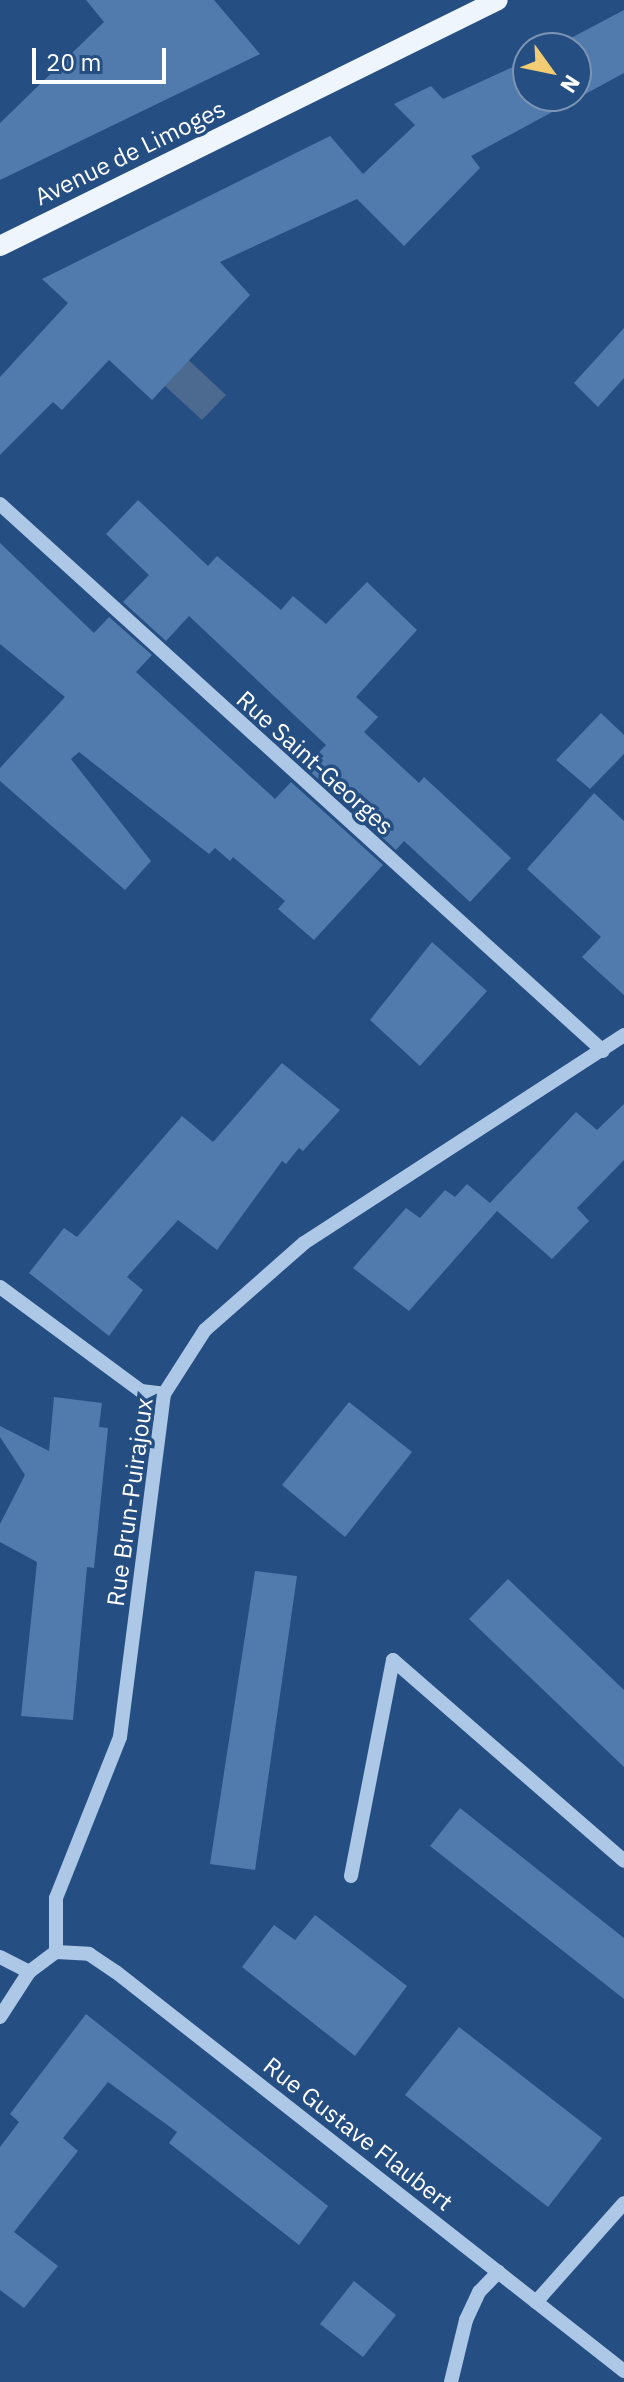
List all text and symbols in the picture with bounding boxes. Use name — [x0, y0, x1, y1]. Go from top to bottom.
scale bar — [36, 32, 170, 82]
north arrow — [512, 32, 592, 112]
text: 20 m — [46, 46, 101, 78]
text: N — [554, 70, 587, 99]
street label: Avenue de Limoges — [30, 94, 230, 212]
street label: Rue Saint-Georges — [231, 685, 399, 841]
street label: Rue Brun-Puirajoux — [101, 1396, 159, 1608]
street label: Rue Gustave Flaubert — [258, 2051, 458, 2217]

